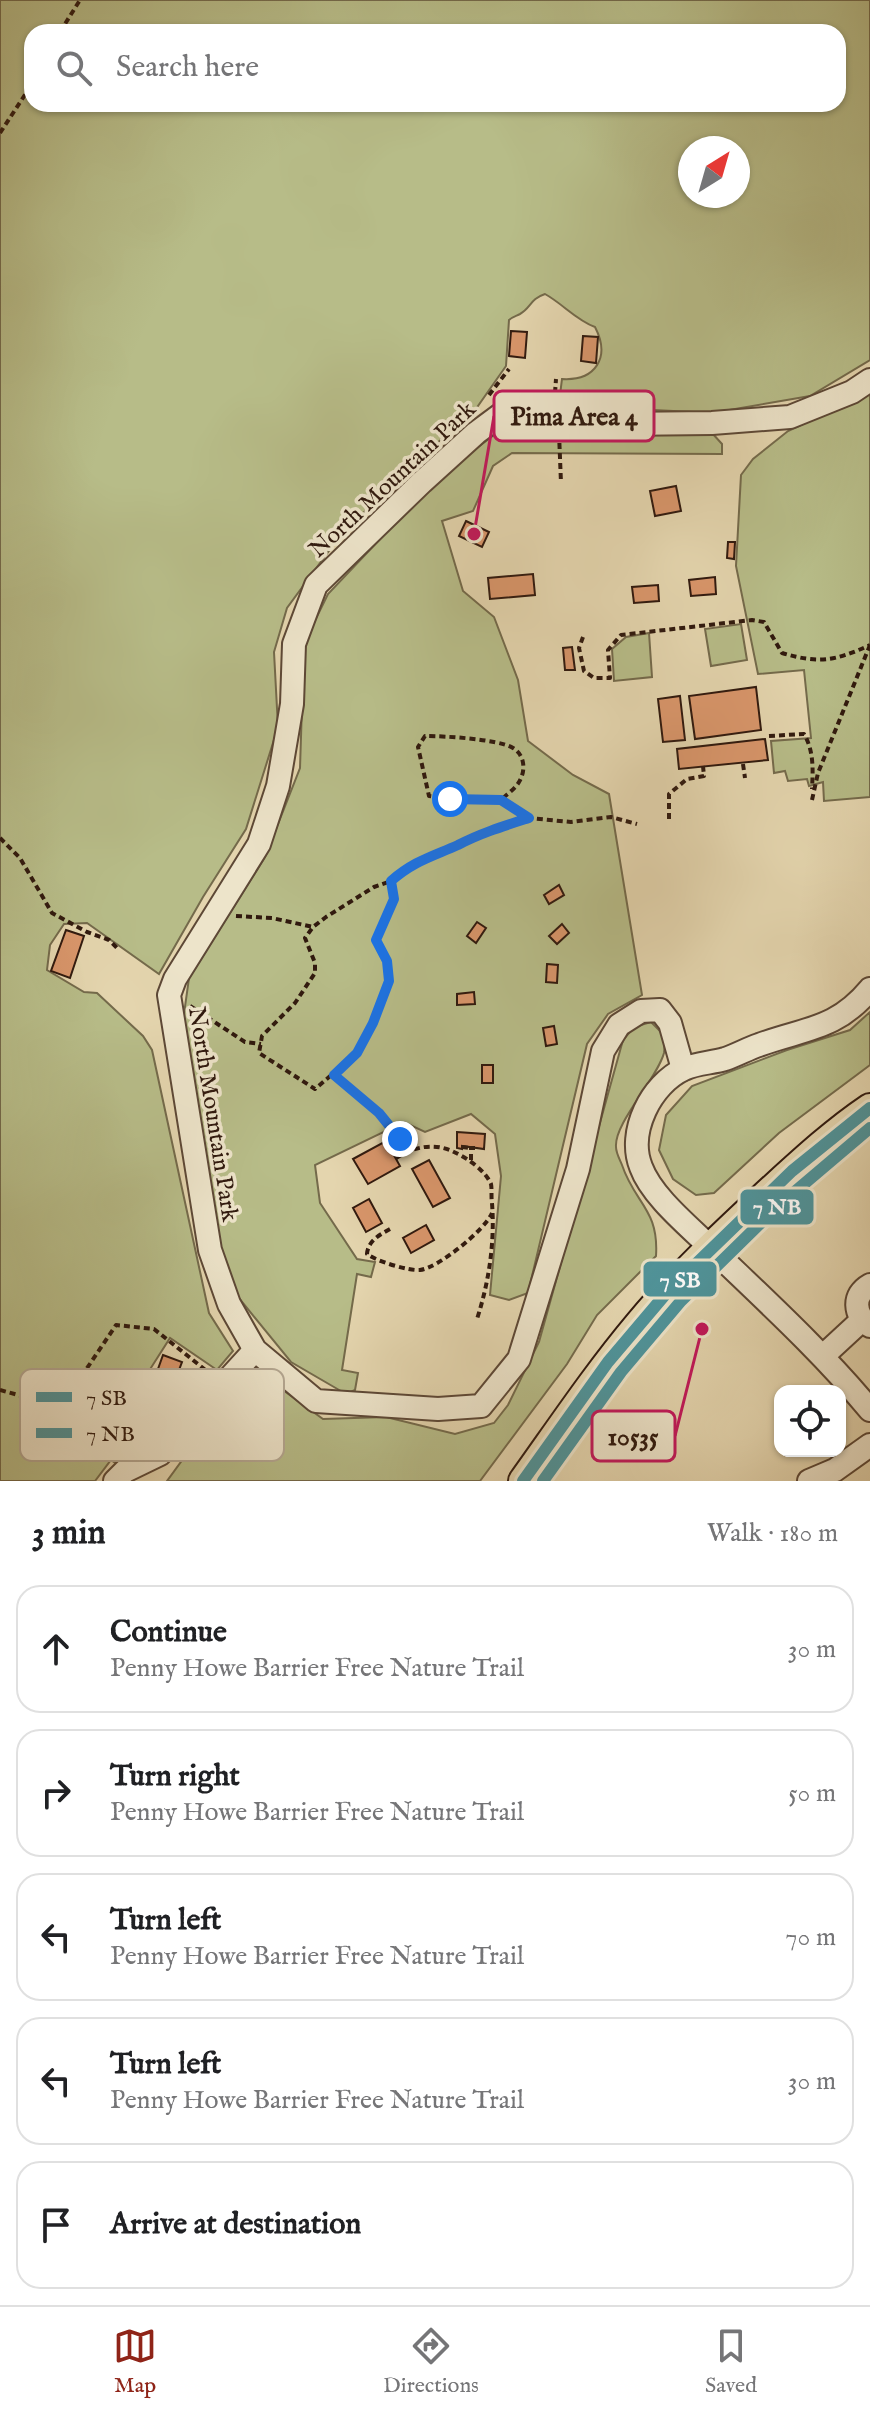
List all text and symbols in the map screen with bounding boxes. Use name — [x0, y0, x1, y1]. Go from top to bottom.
search box — [24, 24, 846, 112]
icon: search — [52, 46, 96, 90]
text: Search here — [116, 49, 259, 87]
north arrow — [678, 136, 750, 208]
callout: Pima Area 4 — [494, 391, 654, 441]
street label: North Mountain Park — [303, 395, 483, 565]
text: Pima Area 4 — [510, 401, 639, 434]
route start — [432, 781, 468, 817]
street label: North Mountain Park — [180, 1005, 245, 1224]
route end — [382, 1121, 418, 1157]
line badge: 7 NB — [739, 1188, 815, 1226]
text: 7 NB — [753, 1194, 802, 1222]
line badge: 7 SB — [642, 1260, 718, 1298]
text: 7 SB — [660, 1267, 701, 1295]
legend — [20, 1369, 284, 1461]
text: 7 SB — [86, 1385, 127, 1413]
map controls — [774, 1385, 846, 1457]
button: locate — [774, 1385, 846, 1457]
callout: 10535 — [592, 1411, 675, 1461]
text: 7 NB — [86, 1421, 135, 1449]
text: 10535 — [608, 1421, 659, 1454]
text: 3 min — [32, 1512, 106, 1555]
text: Walk · 180 m — [707, 1517, 838, 1550]
text: Continue — [110, 1614, 227, 1652]
icon: ahead — [34, 1627, 78, 1671]
text: 30 m — [788, 1633, 836, 1666]
text: Penny Howe Barrier Free Nature Trail — [110, 1652, 524, 1685]
text: Turn right — [110, 1758, 240, 1796]
icon: right — [34, 1771, 78, 1815]
text: 50 m — [788, 1777, 836, 1810]
text: Penny Howe Barrier Free Nature Trail — [110, 1796, 524, 1829]
text: Turn left — [110, 1902, 221, 1940]
icon: left — [34, 1915, 78, 1959]
text: 70 m — [785, 1921, 836, 1954]
text: Penny Howe Barrier Free Nature Trail — [110, 1940, 524, 1973]
text: Turn left — [110, 2046, 221, 2084]
icon: left — [34, 2059, 78, 2103]
text: 30 m — [788, 2065, 836, 2098]
text: Penny Howe Barrier Free Nature Trail — [110, 2084, 524, 2117]
icon: arrive — [34, 2203, 78, 2247]
text: Arrive at destination — [110, 2206, 361, 2244]
tab: Map — [113, 2324, 157, 2400]
tab: Directions — [383, 2324, 479, 2400]
tab: Saved — [705, 2324, 757, 2400]

